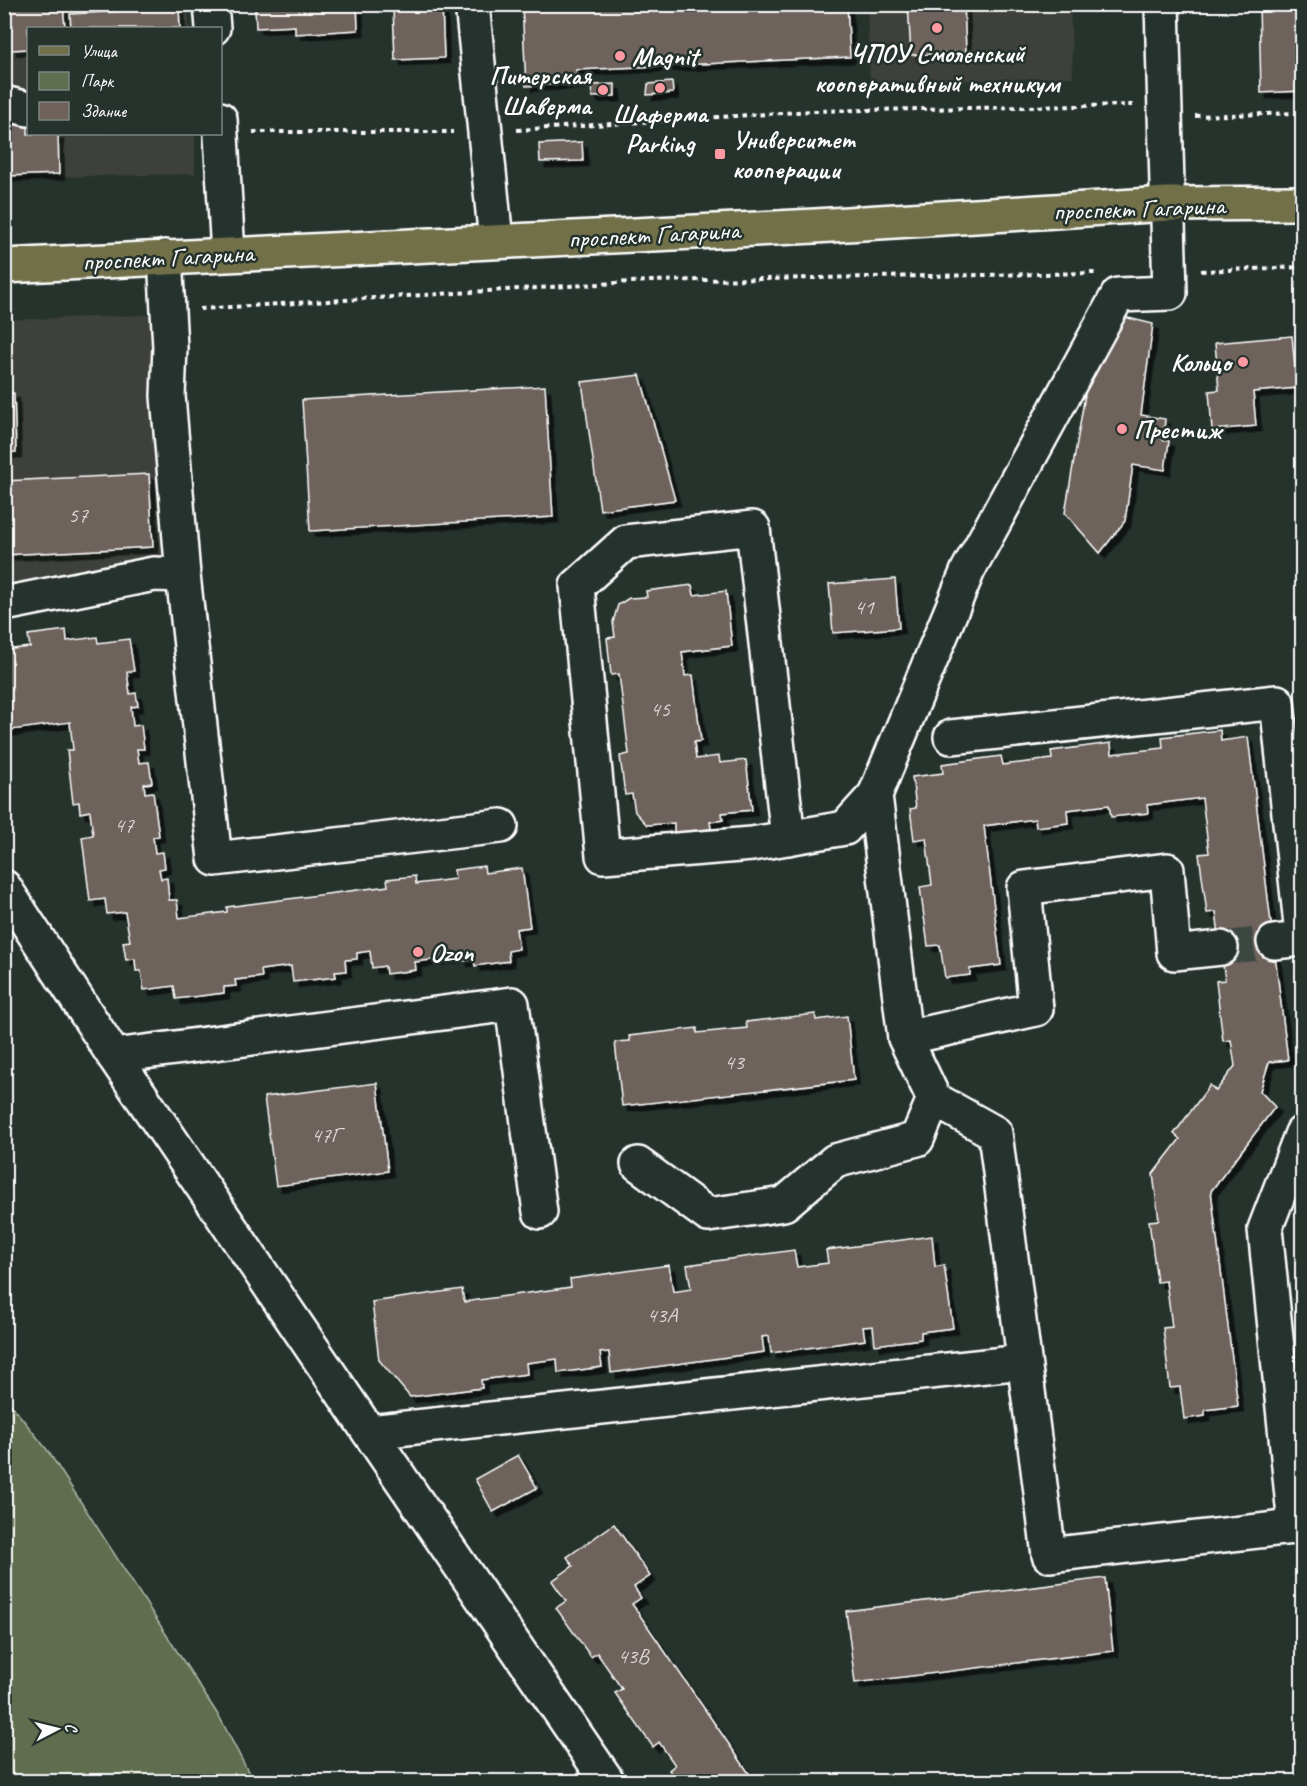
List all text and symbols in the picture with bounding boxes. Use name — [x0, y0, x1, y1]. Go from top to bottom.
marker: ЧПОУ Смоленский кооперативный техникум — [930, 21, 944, 35]
legend — [27, 27, 222, 135]
place label: ЧПОУ Смоленский кооперативный техникум — [814, 37, 1061, 100]
text: Улица — [81, 40, 118, 62]
place label: Magnit — [632, 40, 702, 73]
marker: Magnit — [613, 49, 627, 63]
place label: Питерская Шаверма — [490, 59, 594, 122]
text: Парк — [81, 70, 115, 92]
marker: Шаферма Parking — [653, 81, 667, 95]
marker: Питерская Шаверма — [596, 83, 610, 97]
place label: Шаферма Parking — [613, 97, 710, 160]
text: Здание — [81, 100, 127, 122]
place label: Университет кооперации — [732, 123, 857, 186]
marker: Университет кооперации — [713, 147, 727, 161]
street label: проспект Гагарина — [1053, 189, 1228, 228]
street label: проспект Гагарина — [567, 213, 743, 255]
street label: проспект Гагарина — [81, 236, 257, 278]
place label: Кольцо — [1171, 346, 1234, 379]
marker: Кольцо — [1236, 355, 1250, 369]
place label: Престиж — [1134, 413, 1224, 446]
marker: Престиж — [1115, 422, 1129, 436]
house number: 57 — [68, 501, 89, 529]
house number: 41 — [854, 593, 875, 621]
house number: 45 — [650, 695, 671, 723]
house number: 47 — [114, 811, 135, 839]
place label: Ozon — [430, 936, 475, 969]
marker: Ozon — [411, 945, 425, 959]
house number: 43 — [724, 1048, 746, 1076]
house number: 47Г — [311, 1121, 346, 1149]
house number: 43А — [647, 1301, 678, 1329]
house number: 43В — [617, 1642, 650, 1670]
north arrow — [27, 1699, 87, 1759]
text: С — [60, 1722, 82, 1735]

